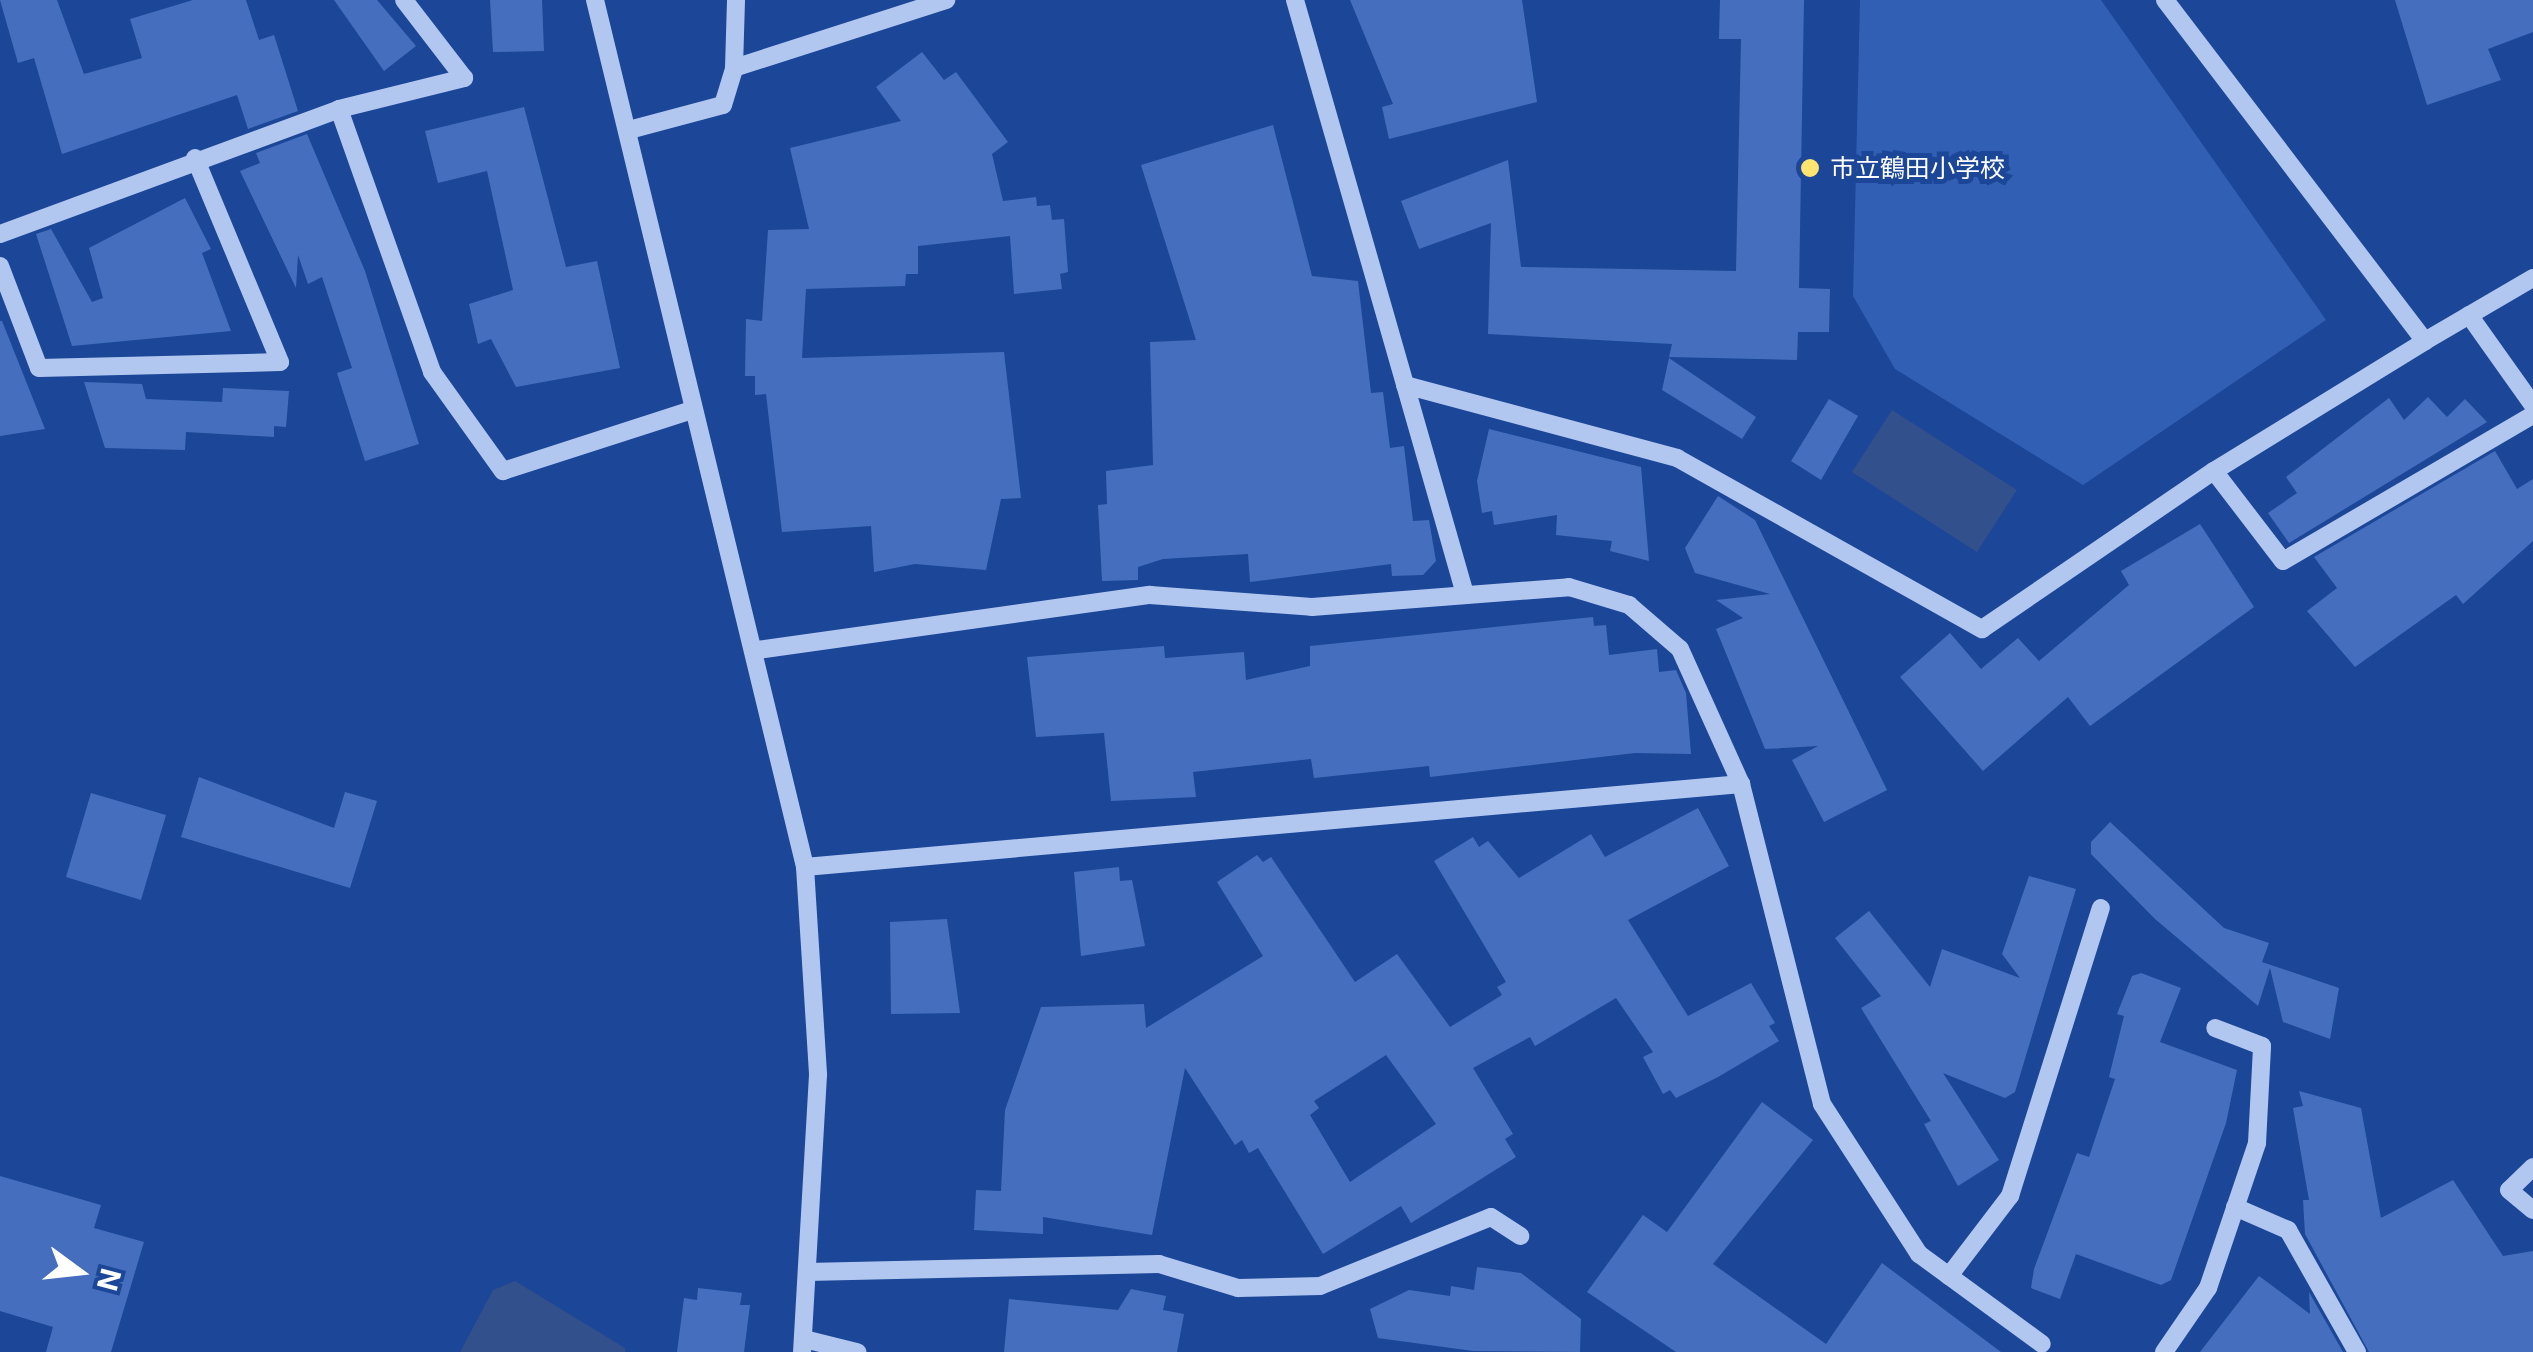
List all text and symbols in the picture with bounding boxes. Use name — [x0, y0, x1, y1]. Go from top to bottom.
place label: 市立鶴田小学校 — [1830, 153, 2005, 183]
marker: 市立鶴田小学校 — [1799, 157, 1821, 179]
north arrow — [30, 1222, 130, 1322]
text: N — [90, 1265, 128, 1294]

